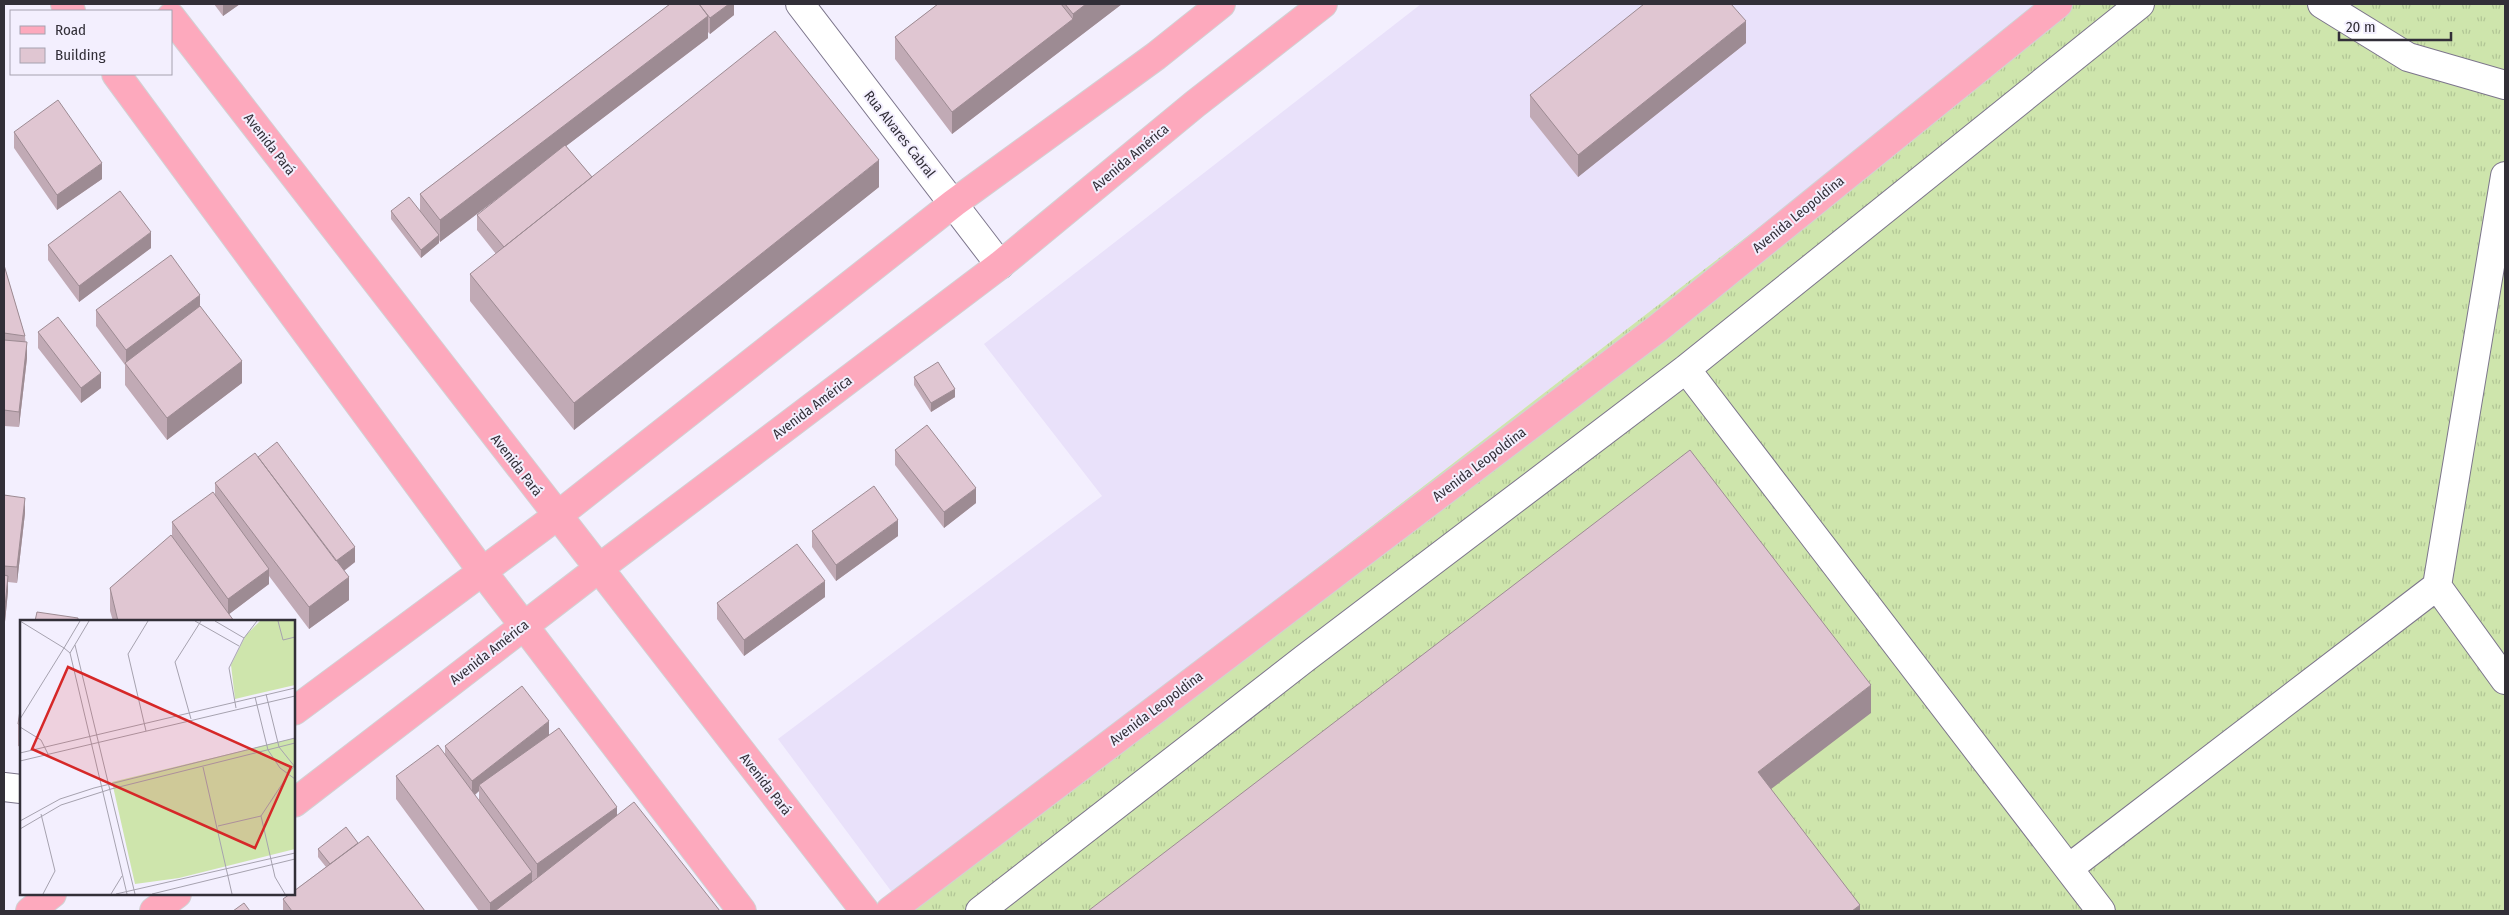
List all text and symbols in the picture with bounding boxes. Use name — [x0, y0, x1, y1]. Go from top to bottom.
legend — [10, 10, 172, 75]
scale bar — [2339, 10, 2452, 42]
text: 20 m — [2346, 18, 2376, 36]
text: Road — [55, 21, 86, 39]
text: Building — [55, 46, 106, 64]
street label: Rua Alvares Cabral — [860, 87, 939, 181]
street label: Avenida Pará — [240, 110, 299, 179]
street label: Avenida América — [1088, 120, 1172, 194]
street label: Avenida Leopoldina — [1749, 172, 1848, 257]
street label: Avenida América — [769, 372, 856, 443]
street label: Avenida Leopoldina — [1429, 424, 1530, 505]
street label: Avenida Pará — [487, 431, 546, 500]
street label: Avenida América — [447, 616, 532, 688]
inset map — [20, 620, 295, 895]
street label: Avenida Leopoldina — [1106, 668, 1207, 749]
street label: Avenida Pará — [736, 750, 795, 819]

